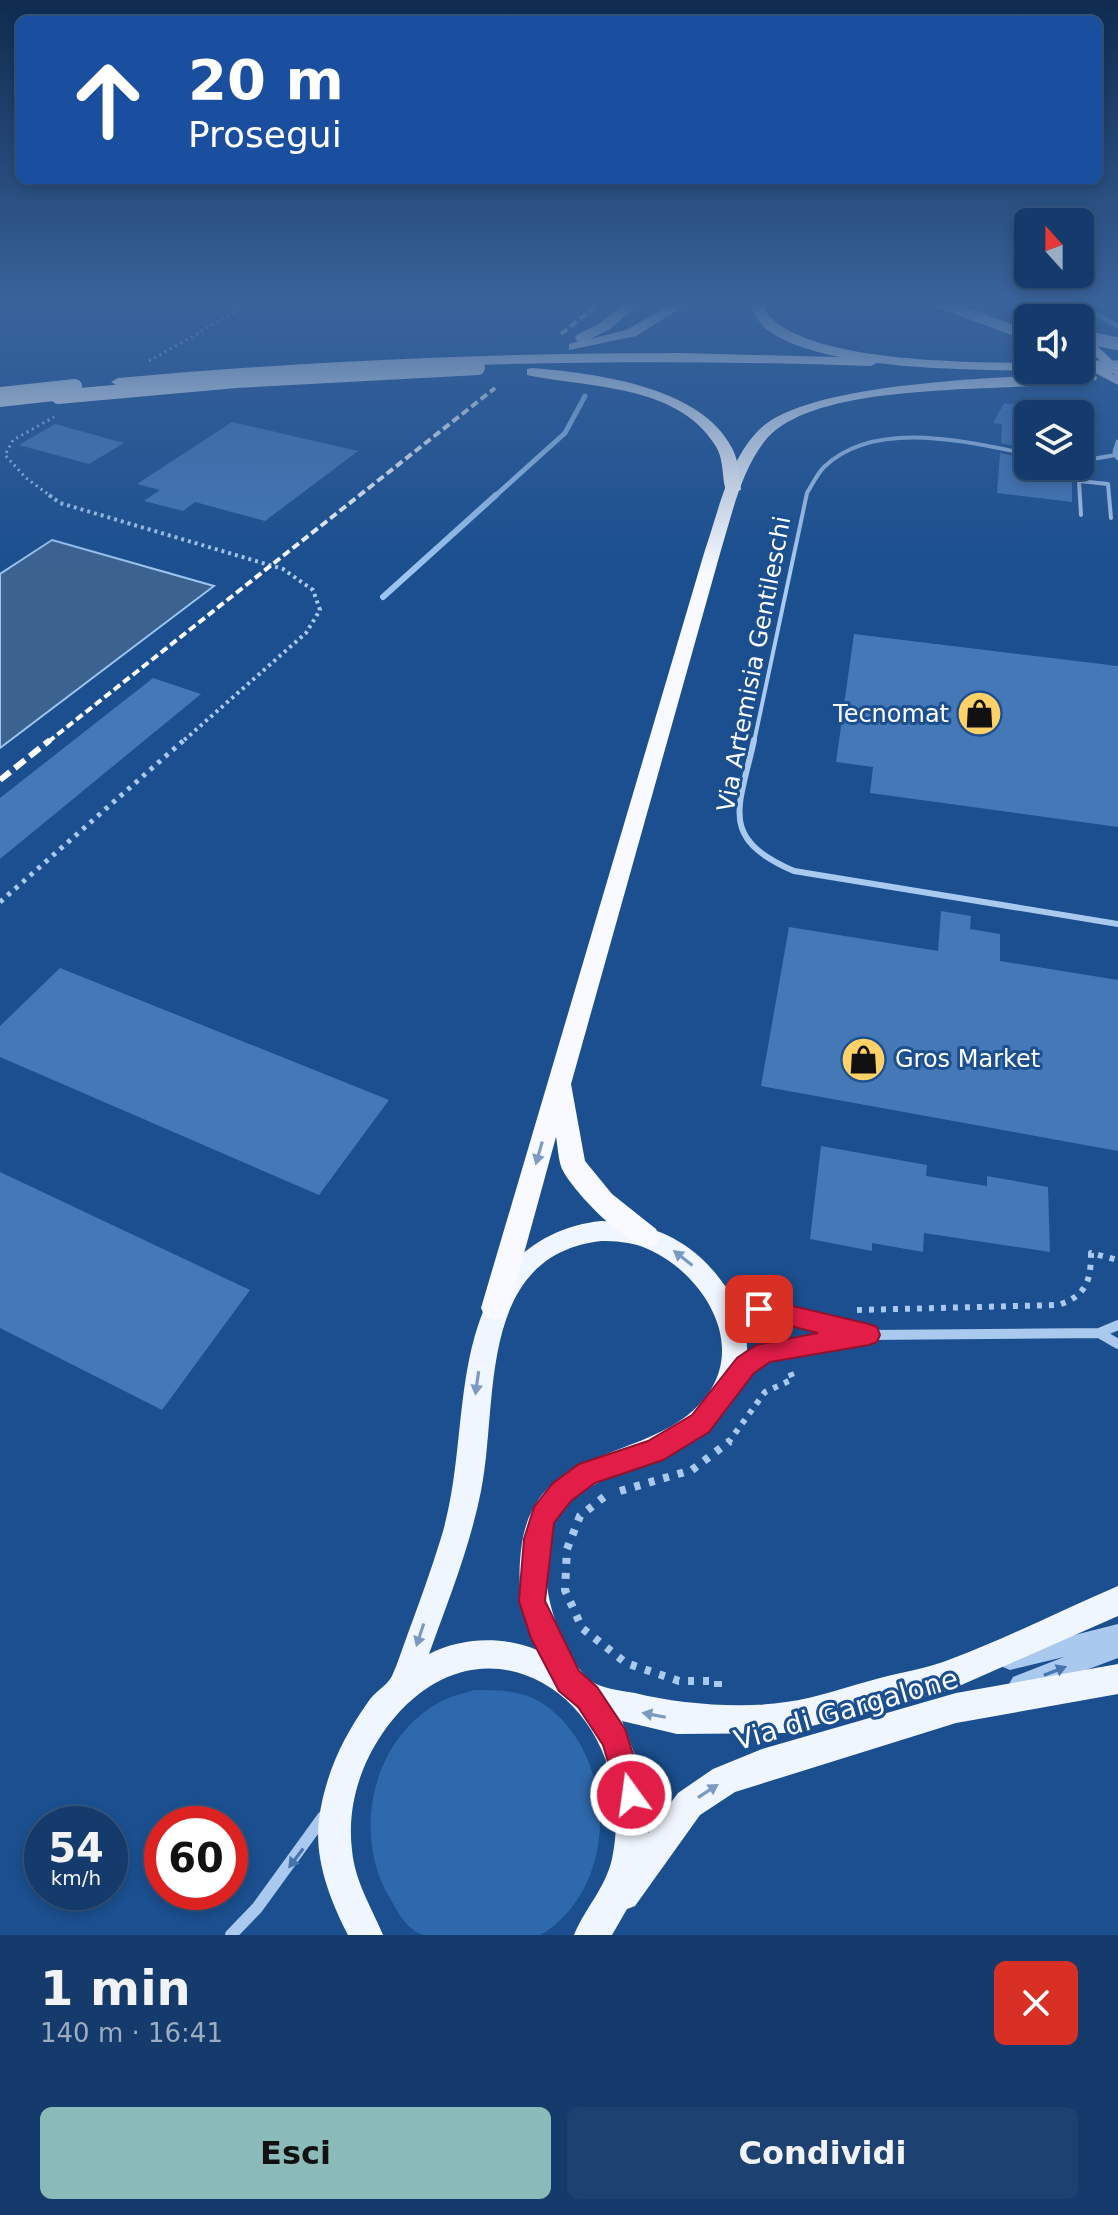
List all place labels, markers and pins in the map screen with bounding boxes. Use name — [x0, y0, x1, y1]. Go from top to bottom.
shop icon: Tecnomat — [956, 690, 1004, 738]
place label: Tecnomat — [832, 700, 949, 728]
shop icon: Gros Market — [840, 1035, 888, 1083]
place label: Gros Market — [895, 1045, 1040, 1073]
pin — [725, 1275, 793, 1343]

